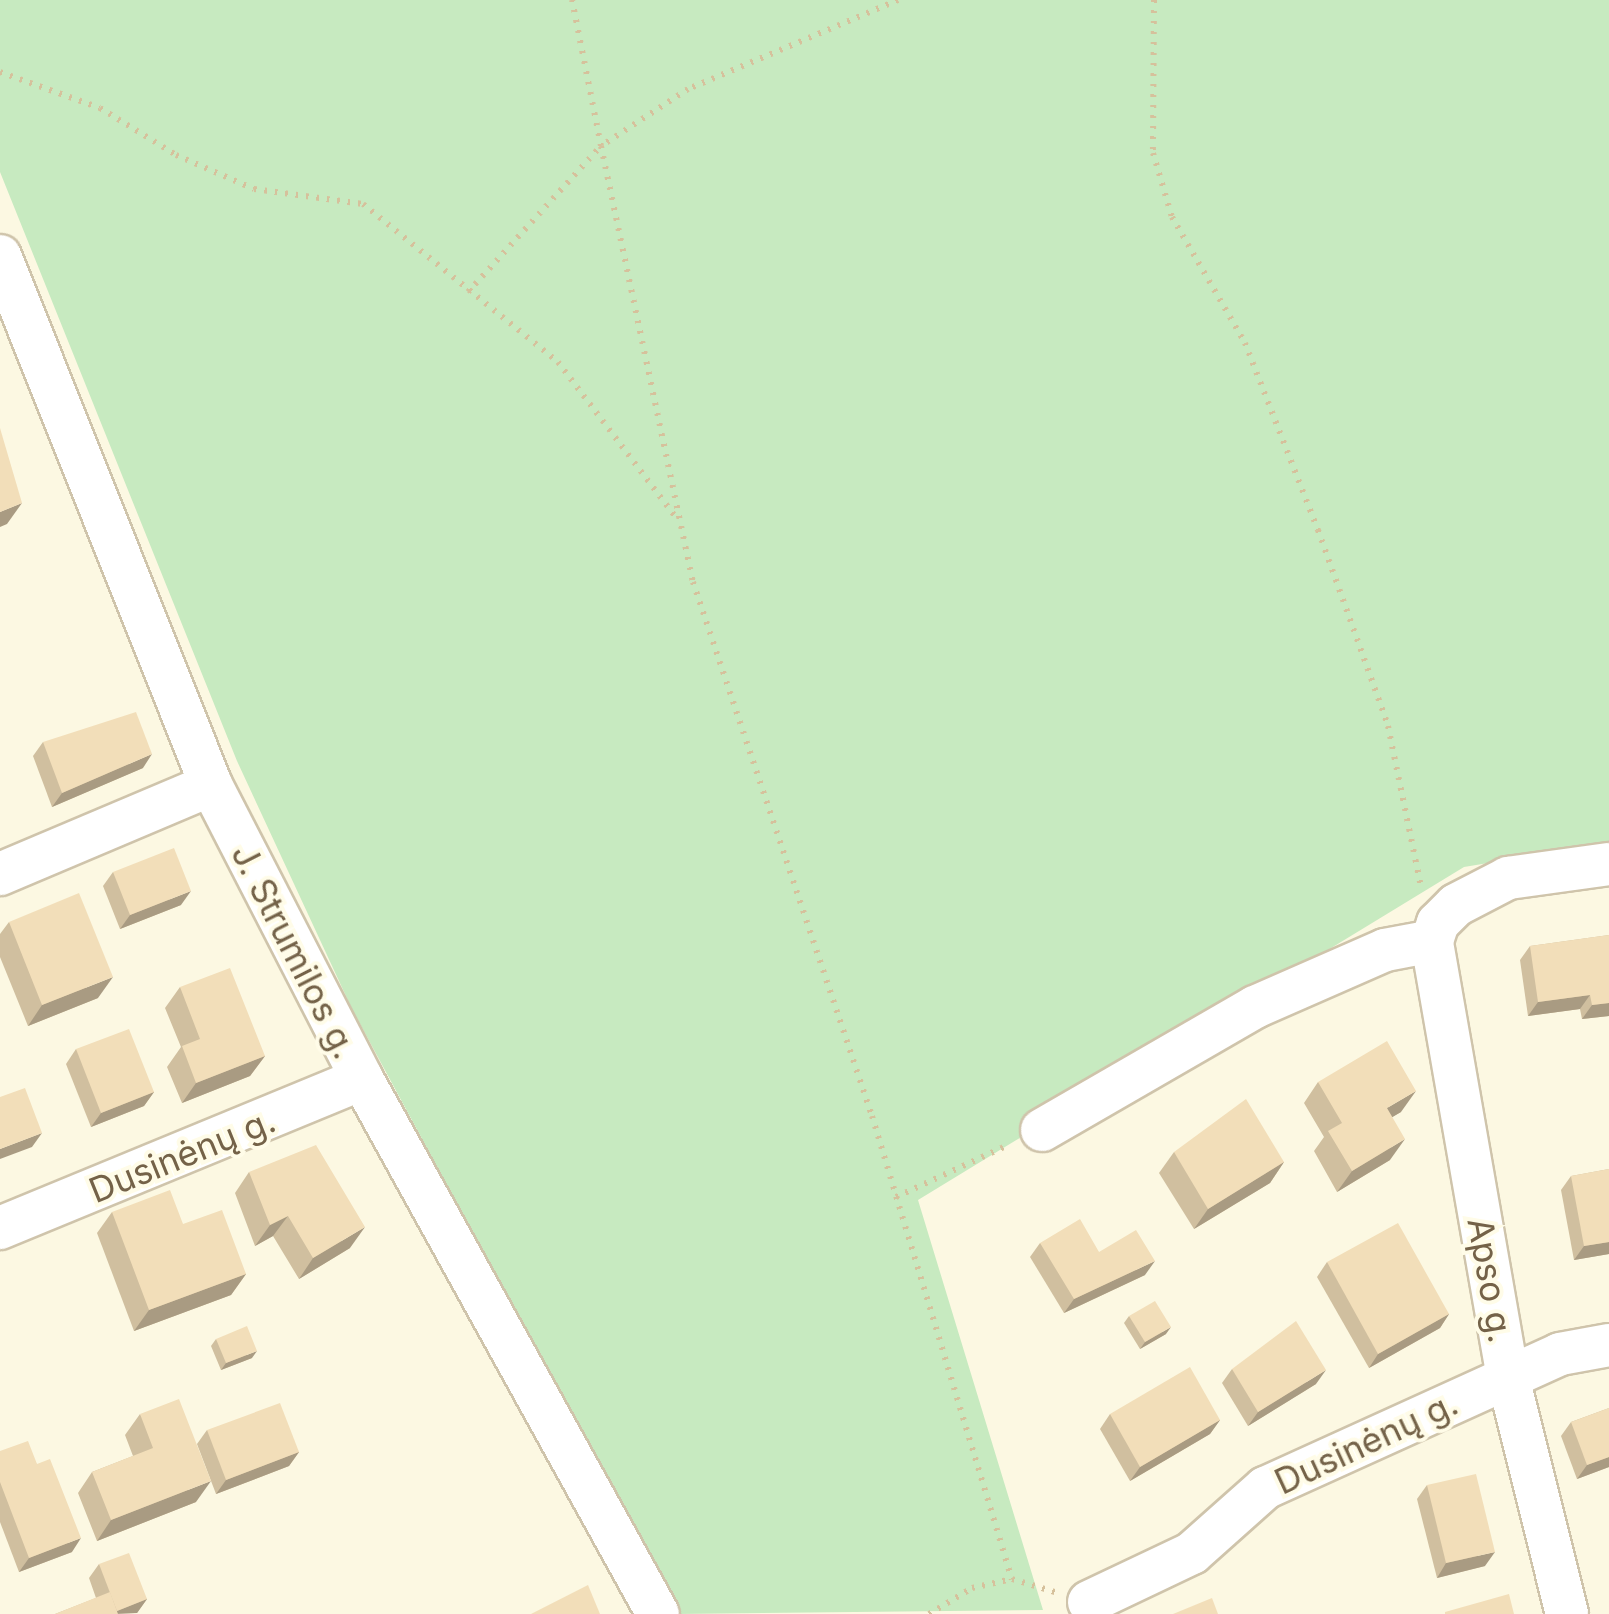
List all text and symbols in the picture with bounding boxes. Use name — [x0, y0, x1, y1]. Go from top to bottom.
street label: J. Strumilos g. — [223, 837, 367, 1065]
street label: Dusinėnų g. — [83, 1099, 281, 1211]
street label: Apso g. — [1459, 1214, 1523, 1346]
street label: Dusinėnų g. — [1268, 1381, 1464, 1503]

